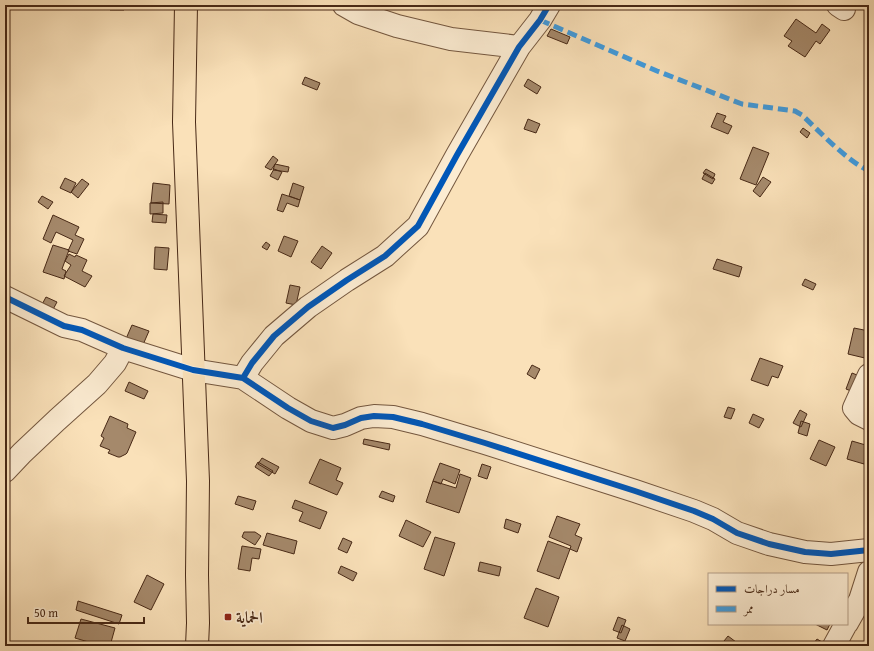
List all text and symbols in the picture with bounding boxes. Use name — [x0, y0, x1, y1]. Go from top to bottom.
legend — [708, 573, 848, 625]
text: مسار دراجات — [744, 580, 800, 597]
scale bar — [28, 599, 144, 625]
text: ممر — [742, 600, 754, 617]
text: 50 m — [34, 604, 58, 621]
place label: الحماية — [236, 605, 263, 629]
marker: الحماية — [223, 612, 233, 622]

